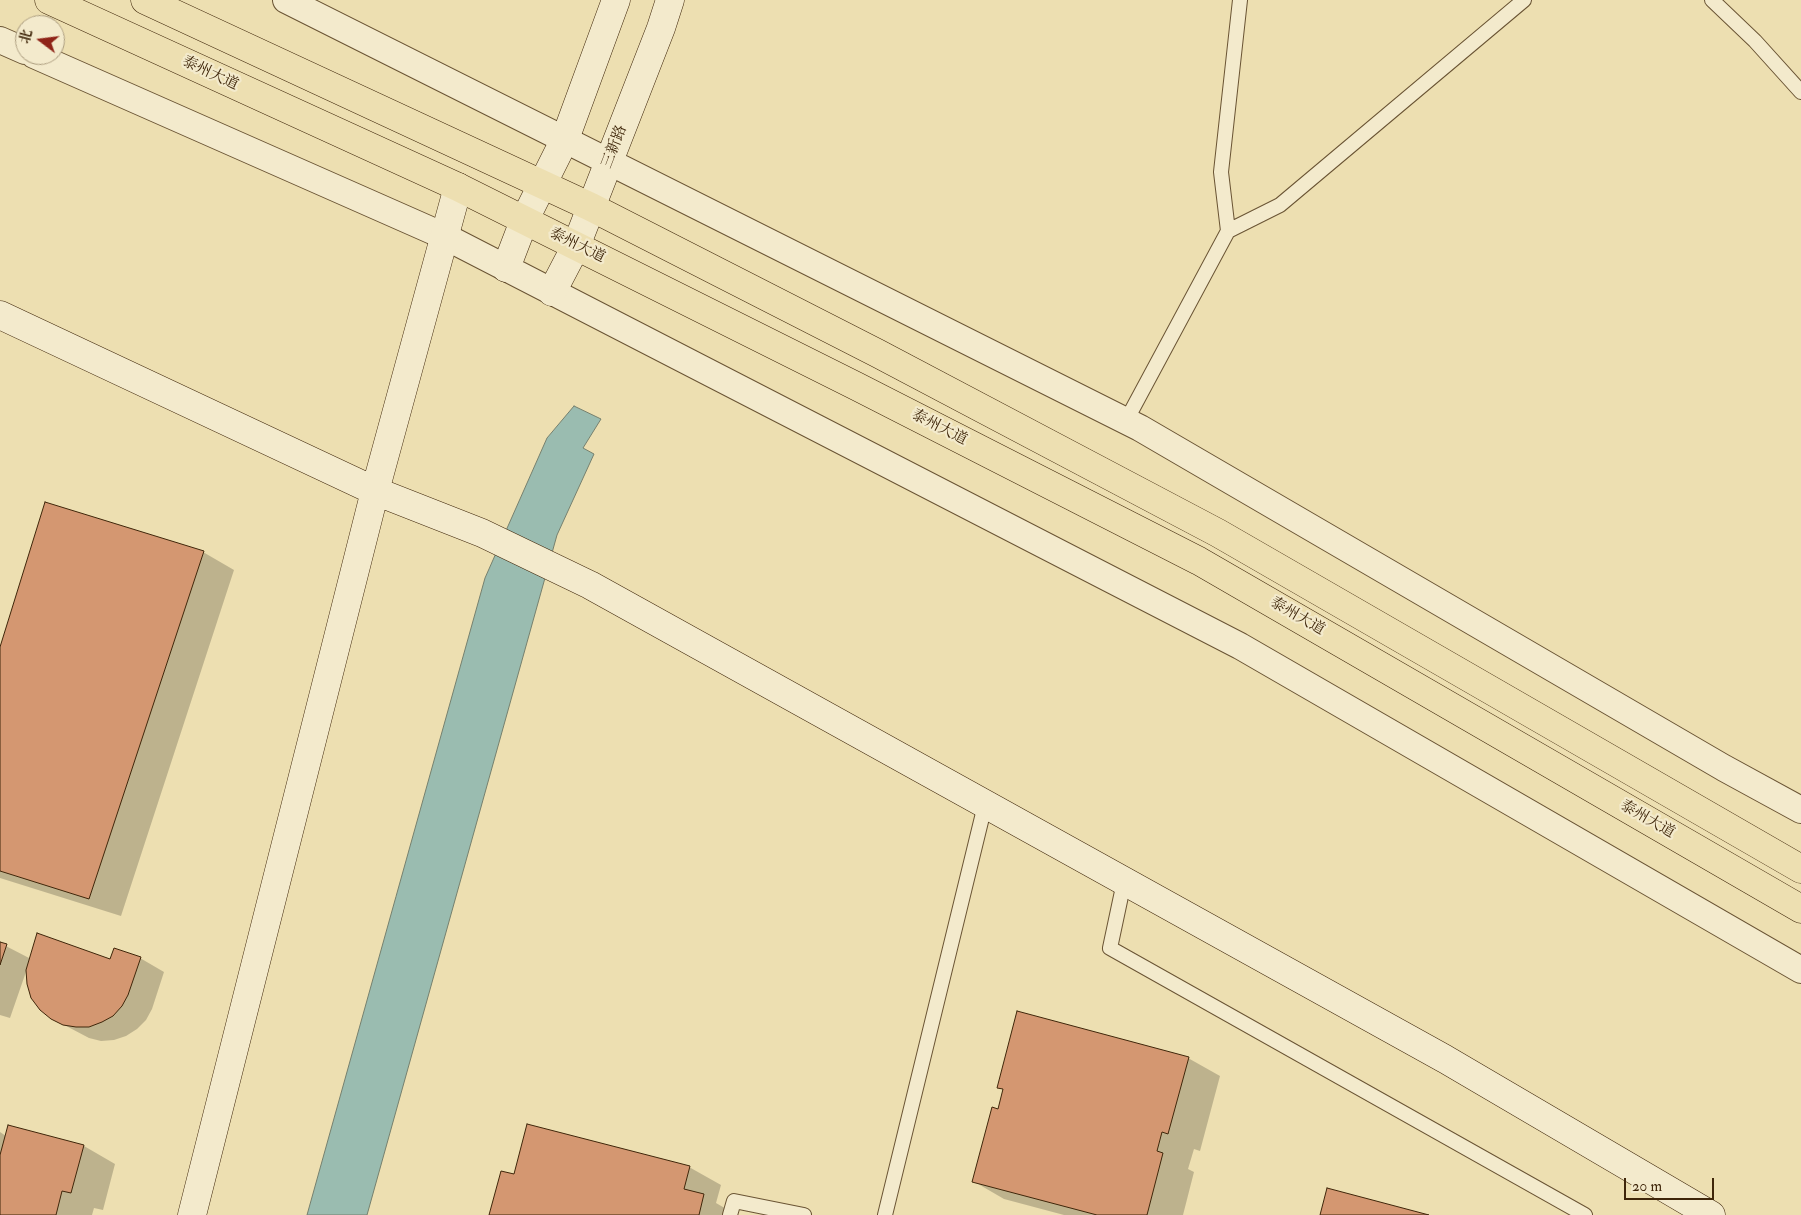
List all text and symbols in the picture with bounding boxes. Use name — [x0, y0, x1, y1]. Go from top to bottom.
north arrow — [15, 15, 65, 65]
text: 北 — [16, 27, 36, 45]
street label: 泰州大道 — [179, 53, 241, 95]
street label: 三新路 — [599, 123, 631, 171]
street label: 泰州大道 — [546, 225, 608, 267]
street label: 泰州大道 — [908, 406, 970, 450]
street label: 泰州大道 — [1267, 594, 1327, 640]
street label: 泰州大道 — [1617, 797, 1677, 843]
scale bar — [1626, 1168, 1716, 1200]
text: 20 m — [1632, 1177, 1662, 1196]

